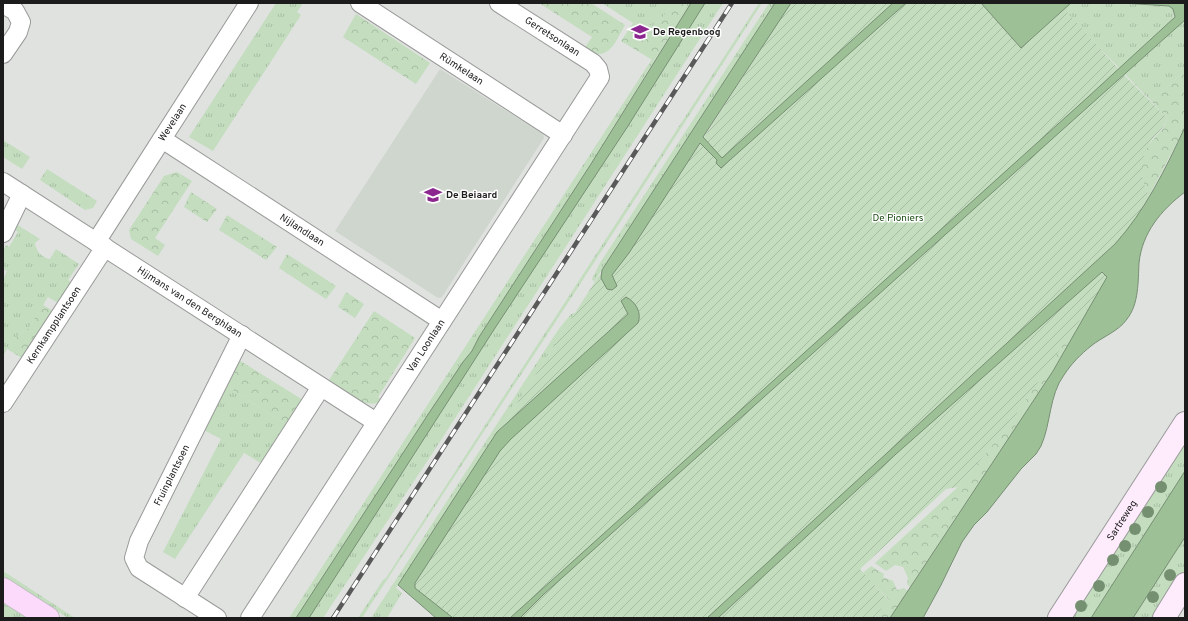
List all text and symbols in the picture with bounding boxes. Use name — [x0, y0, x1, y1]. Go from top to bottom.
street label: Gerretsonlaan — [522, 14, 582, 60]
school or university icon: De Regenboog — [630, 22, 650, 42]
place label: De Regenboog — [653, 26, 721, 39]
street label: Rümkelaan — [437, 50, 486, 88]
street label: Wevelaan — [156, 101, 190, 144]
school or university icon: De Beiaard — [423, 185, 443, 205]
place label: De Beiaard — [446, 189, 497, 202]
street label: Nijlandlaan — [277, 211, 327, 249]
park label: De Pioniers — [873, 212, 924, 225]
street label: Hijmans van den Berghlaan — [135, 264, 245, 341]
street label: Kernkampplantsoen — [24, 284, 84, 367]
street label: Van Loonlaan — [404, 317, 448, 375]
street label: Fruinplantsoen — [151, 442, 193, 508]
street label: Sartreweg — [1104, 498, 1140, 543]

